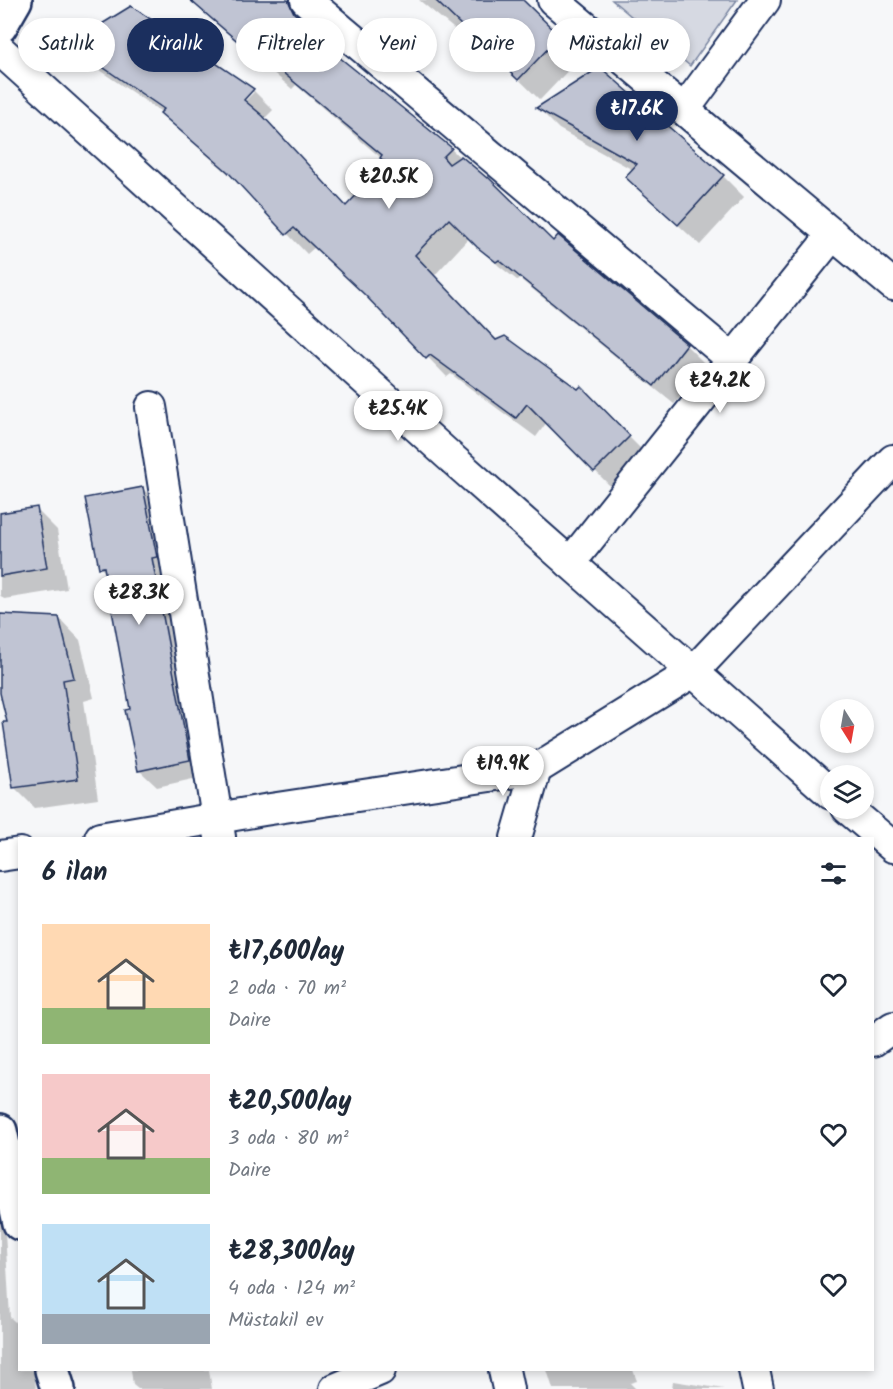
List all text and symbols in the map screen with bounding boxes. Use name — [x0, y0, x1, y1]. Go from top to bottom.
chip: Satılık — [18, 18, 115, 72]
chip: Kiralık — [127, 18, 224, 72]
chip: Filtreler — [236, 18, 345, 72]
chip: Yeni — [357, 18, 437, 72]
chip: Daire — [449, 18, 535, 72]
chip: Müstakil ev — [547, 18, 690, 72]
pin: ₺17.6K — [588, 91, 686, 142]
text: ₺17.6K — [610, 94, 664, 126]
pin: ₺20.5K — [340, 159, 438, 210]
text: ₺20.5K — [359, 162, 419, 194]
pin: ₺24.2K — [671, 363, 769, 414]
text: ₺24.2K — [689, 366, 751, 398]
pin: ₺25.4K — [349, 391, 447, 442]
text: ₺25.4K — [368, 394, 428, 426]
pin: ₺28.3K — [90, 575, 188, 626]
text: ₺28.3K — [108, 578, 170, 610]
north arrow — [820, 699, 874, 753]
map controls — [820, 699, 874, 819]
pin: ₺19.9K — [454, 746, 552, 797]
text: ₺19.9K — [476, 749, 530, 781]
button: layers — [820, 765, 874, 819]
text: 6 ilan — [42, 852, 107, 894]
icon: filters — [817, 857, 850, 890]
text: ₺17,600/ay — [228, 931, 344, 973]
icon: home — [90, 948, 162, 1020]
icon: heart — [817, 968, 850, 1001]
text: 2 oda · 70 m² — [228, 973, 346, 1005]
text: Daire — [228, 1005, 271, 1037]
text: ₺20,500/ay — [228, 1081, 352, 1123]
icon: home — [90, 1098, 162, 1170]
icon: heart — [817, 1118, 850, 1151]
text: 3 oda · 80 m² — [228, 1123, 349, 1155]
text: Daire — [228, 1155, 271, 1187]
text: ₺28,300/ay — [228, 1231, 355, 1273]
icon: home — [90, 1248, 162, 1320]
icon: heart — [817, 1268, 850, 1301]
text: 4 oda · 124 m² — [228, 1273, 355, 1305]
text: Müstakil ev — [228, 1305, 324, 1337]

